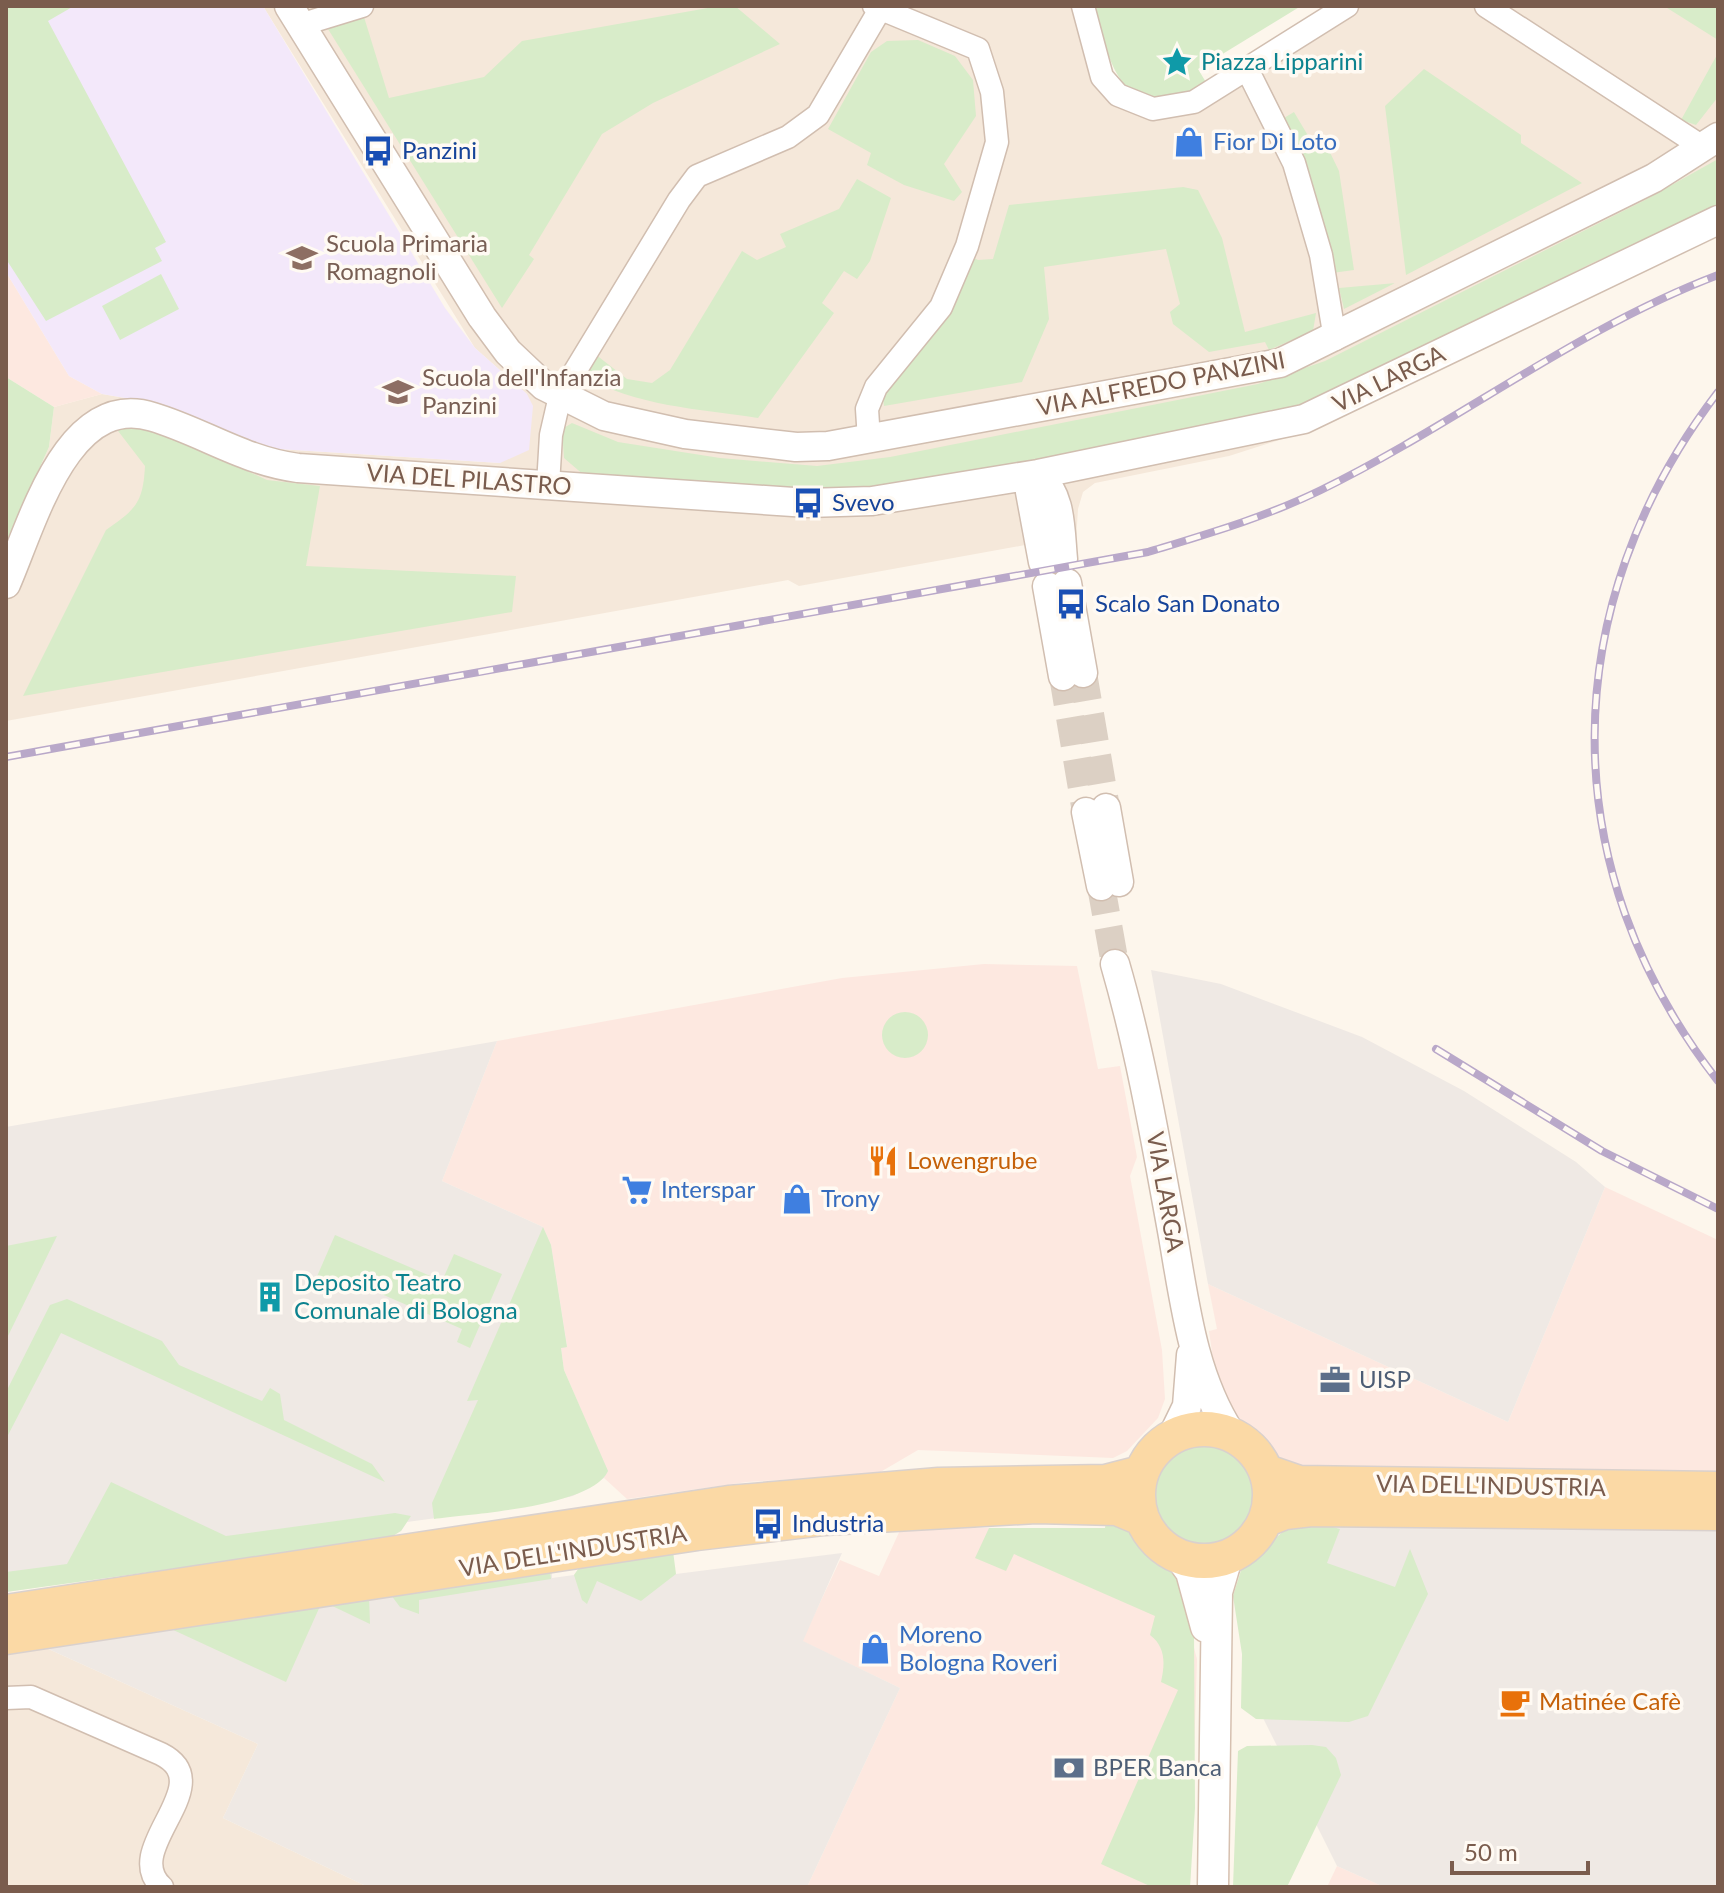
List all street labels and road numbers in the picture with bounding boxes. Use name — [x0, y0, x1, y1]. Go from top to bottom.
street label: VIA LARGA — [1327, 338, 1450, 417]
street label: VIA ALFREDO PANZINI — [1034, 344, 1287, 421]
street label: VIA DEL PILASTRO — [366, 457, 573, 500]
street label: VIA LARGA — [1142, 1129, 1191, 1255]
street label: VIA DELL'INDUSTRIA — [1376, 1468, 1607, 1501]
street label: VIA DELL'INDUSTRIA — [457, 1517, 689, 1582]

